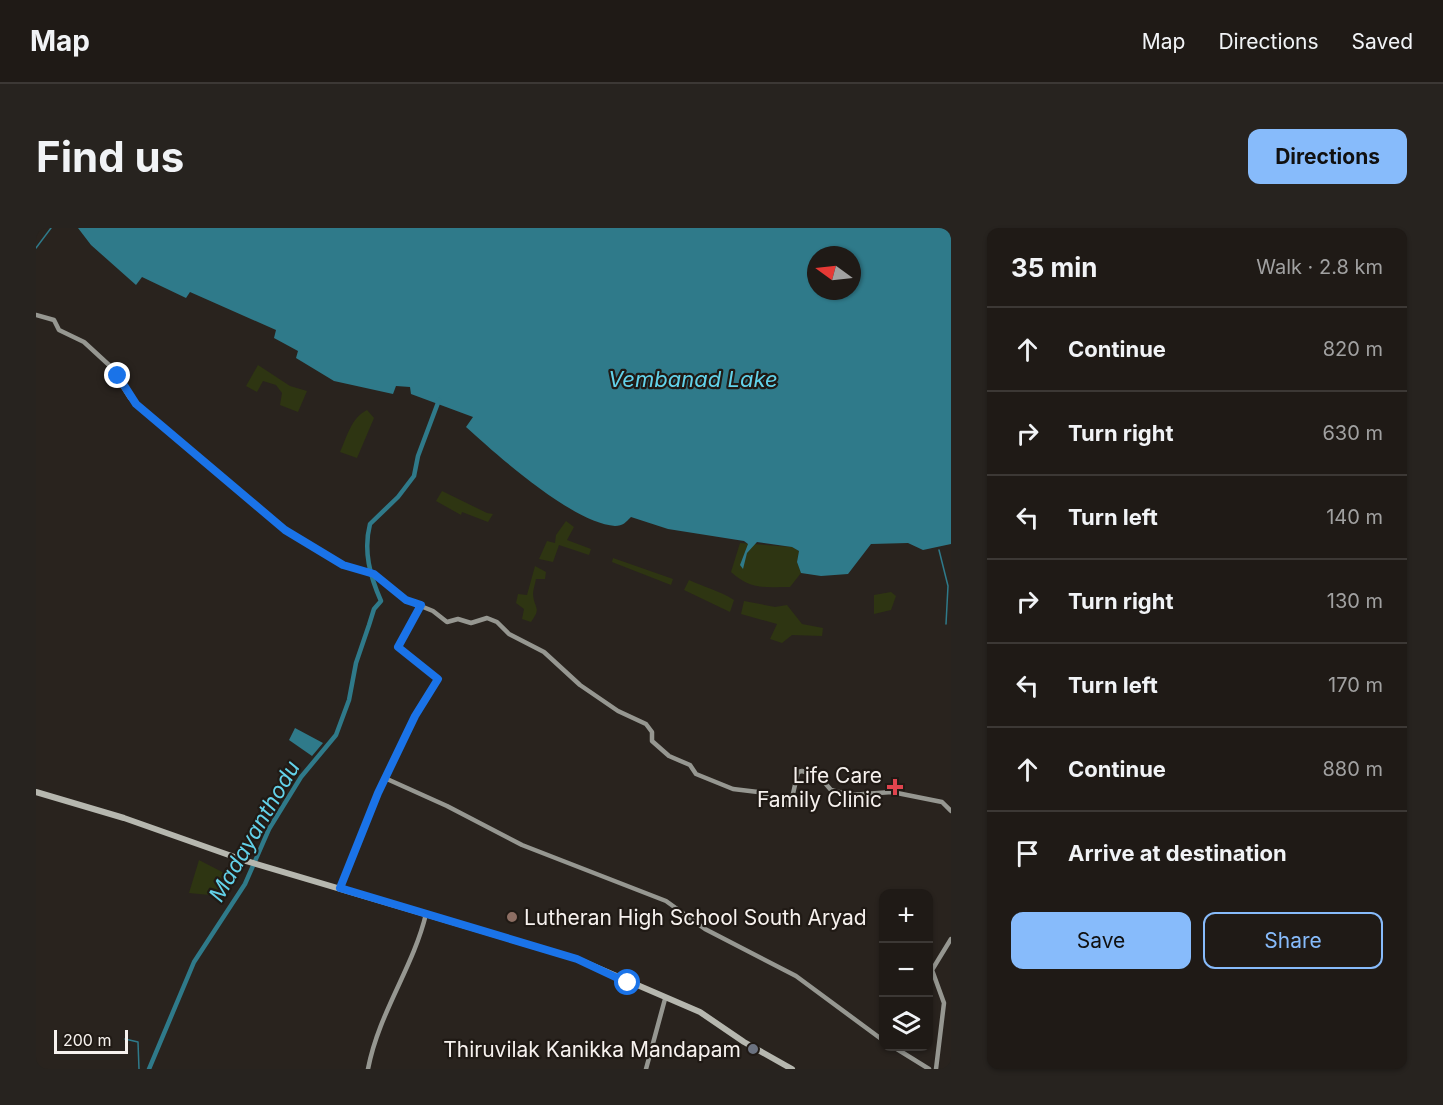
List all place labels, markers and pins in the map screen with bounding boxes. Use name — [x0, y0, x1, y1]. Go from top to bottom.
place label: Life Care Family Clinic — [757, 763, 882, 812]
marker: Life Care Family Clinic — [886, 778, 904, 796]
place label: Lutheran High School South Aryad — [524, 905, 867, 930]
marker: Lutheran High School South Aryad — [505, 910, 519, 924]
place label: Thiruvilak Kanikka Mandapam — [443, 1037, 741, 1062]
marker: Thiruvilak Kanikka Mandapam — [746, 1042, 760, 1056]

